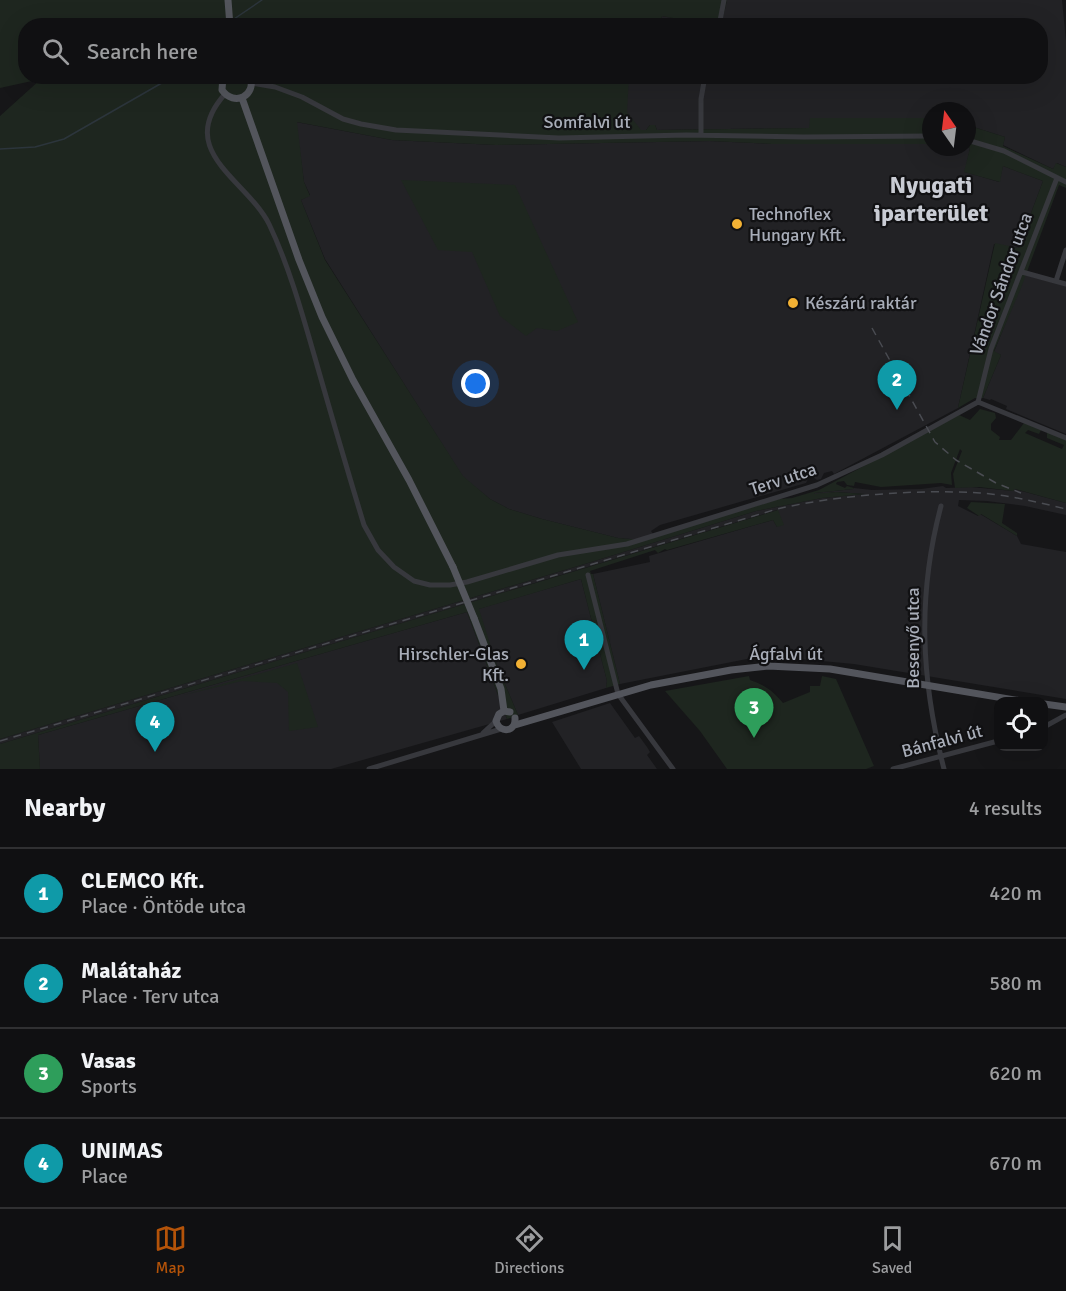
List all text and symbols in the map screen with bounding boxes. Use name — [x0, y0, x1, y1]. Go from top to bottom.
search box — [18, 18, 1048, 84]
icon: search — [39, 35, 72, 68]
text: Search here — [87, 38, 198, 65]
north arrow — [922, 102, 976, 156]
street label: Somfalvi út — [544, 111, 630, 133]
district label: Nyugati iparterület — [874, 170, 988, 228]
place label: Technoflex Hungary Kft. — [749, 203, 846, 246]
street label: Vándor Sándor utca — [965, 210, 1037, 358]
marker: Technoflex Hungary Kft. — [730, 217, 744, 231]
place label: Készárú raktár — [805, 292, 917, 314]
marker: Készárú raktár — [786, 296, 800, 310]
pin: 2 — [878, 360, 916, 410]
your location — [461, 369, 490, 398]
street label: Terv utca — [747, 458, 819, 500]
street label: Besenyő utca — [902, 587, 924, 689]
pin: 1 — [564, 620, 604, 670]
place label: Hirschler-Glas Kft. — [398, 643, 509, 686]
street label: Ágfalvi út — [749, 643, 823, 665]
marker: Hirschler-Glas Kft. — [514, 657, 528, 671]
pin: 3 — [734, 688, 774, 738]
map controls — [994, 697, 1048, 751]
button: locate — [994, 697, 1048, 751]
pin: 4 — [136, 702, 174, 752]
street label: Bánfalvi út — [899, 720, 985, 762]
text: Nearby — [24, 792, 105, 824]
text: 4 results — [969, 796, 1042, 821]
text: CLEMCO Kft. — [81, 867, 204, 894]
text: 1 — [38, 881, 49, 906]
text: 420 m — [989, 881, 1042, 906]
text: Place · Öntöde utca — [81, 894, 246, 919]
text: Malátaház — [81, 957, 181, 984]
text: 2 — [38, 971, 49, 996]
text: 580 m — [989, 971, 1042, 996]
text: Place · Terv utca — [81, 984, 220, 1009]
text: Vasas — [81, 1047, 136, 1074]
text: 3 — [38, 1061, 49, 1086]
text: 620 m — [989, 1061, 1042, 1086]
text: Sports — [81, 1074, 137, 1099]
text: UNIMAS — [81, 1137, 163, 1164]
text: 4 — [38, 1151, 49, 1176]
text: 670 m — [989, 1151, 1042, 1176]
text: Place — [81, 1164, 128, 1189]
tab: Map — [154, 1222, 187, 1278]
tab: Directions — [494, 1222, 564, 1278]
tab: Saved — [872, 1222, 912, 1278]

